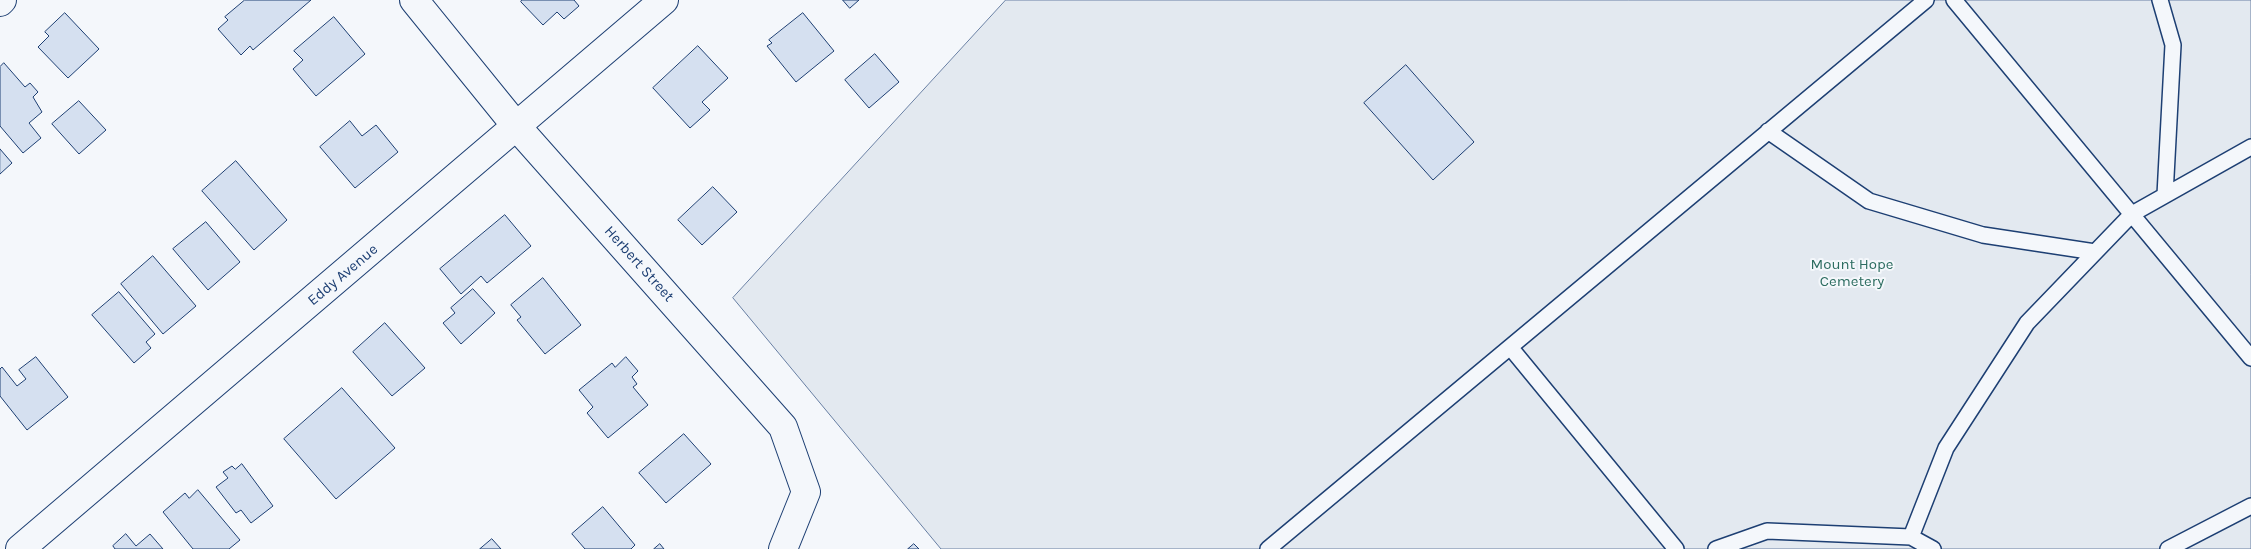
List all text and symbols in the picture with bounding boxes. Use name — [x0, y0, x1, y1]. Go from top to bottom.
street label: Herbert Street — [600, 222, 678, 306]
street label: Eddy Avenue — [304, 240, 382, 310]
park label: Mount Hope Cemetery — [1811, 256, 1893, 291]

